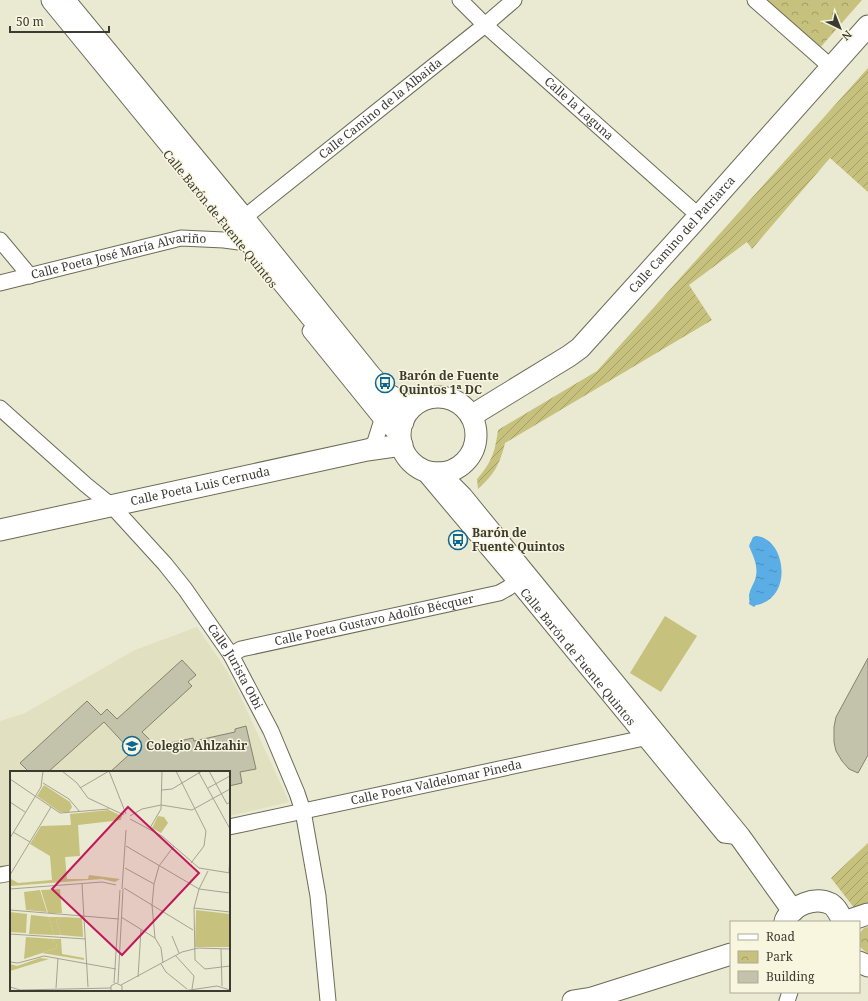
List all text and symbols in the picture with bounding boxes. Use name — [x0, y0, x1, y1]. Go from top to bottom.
scale bar — [10, 8, 109, 34]
north arrow — [820, 8, 860, 48]
text: 50 m — [16, 13, 44, 30]
text: N — [839, 27, 855, 44]
street label: Calle Camino de la Albaida — [315, 54, 445, 163]
street label: Calle la Laguna — [541, 73, 618, 144]
street label: Calle Barón de Fuente Quintos — [159, 146, 282, 291]
street label: Calle Camino del Patriarca — [625, 172, 739, 296]
street label: Calle Poeta José María Alvariño — [29, 229, 207, 283]
place label: Barón de Fuente Quintos 1ª DC — [399, 367, 499, 398]
bus stop icon: Barón de Fuente Quintos 1ª DC — [374, 372, 396, 394]
street label: Calle Poeta Luis Cernuda — [129, 462, 272, 509]
place label: Barón de Fuente Quintos — [472, 524, 565, 555]
bus stop icon: Barón de Fuente Quintos — [447, 529, 469, 551]
street label: Calle Barón de Fuente Quintos — [516, 584, 640, 729]
street label: Calle Poeta Gustavo Adolfo Bécquer — [273, 590, 476, 649]
street label: Calle Jurista Otbi — [204, 620, 267, 712]
school or university icon: Colegio Ahlzahir — [121, 735, 143, 757]
place label: Colegio Ahlzahir — [146, 737, 248, 754]
street label: Calle Poeta Valdelomar Pineda — [349, 755, 524, 809]
inset map — [10, 771, 230, 991]
legend — [730, 921, 860, 993]
text: Road — [766, 928, 796, 945]
text: Park — [766, 948, 794, 965]
text: Building — [766, 968, 815, 985]

